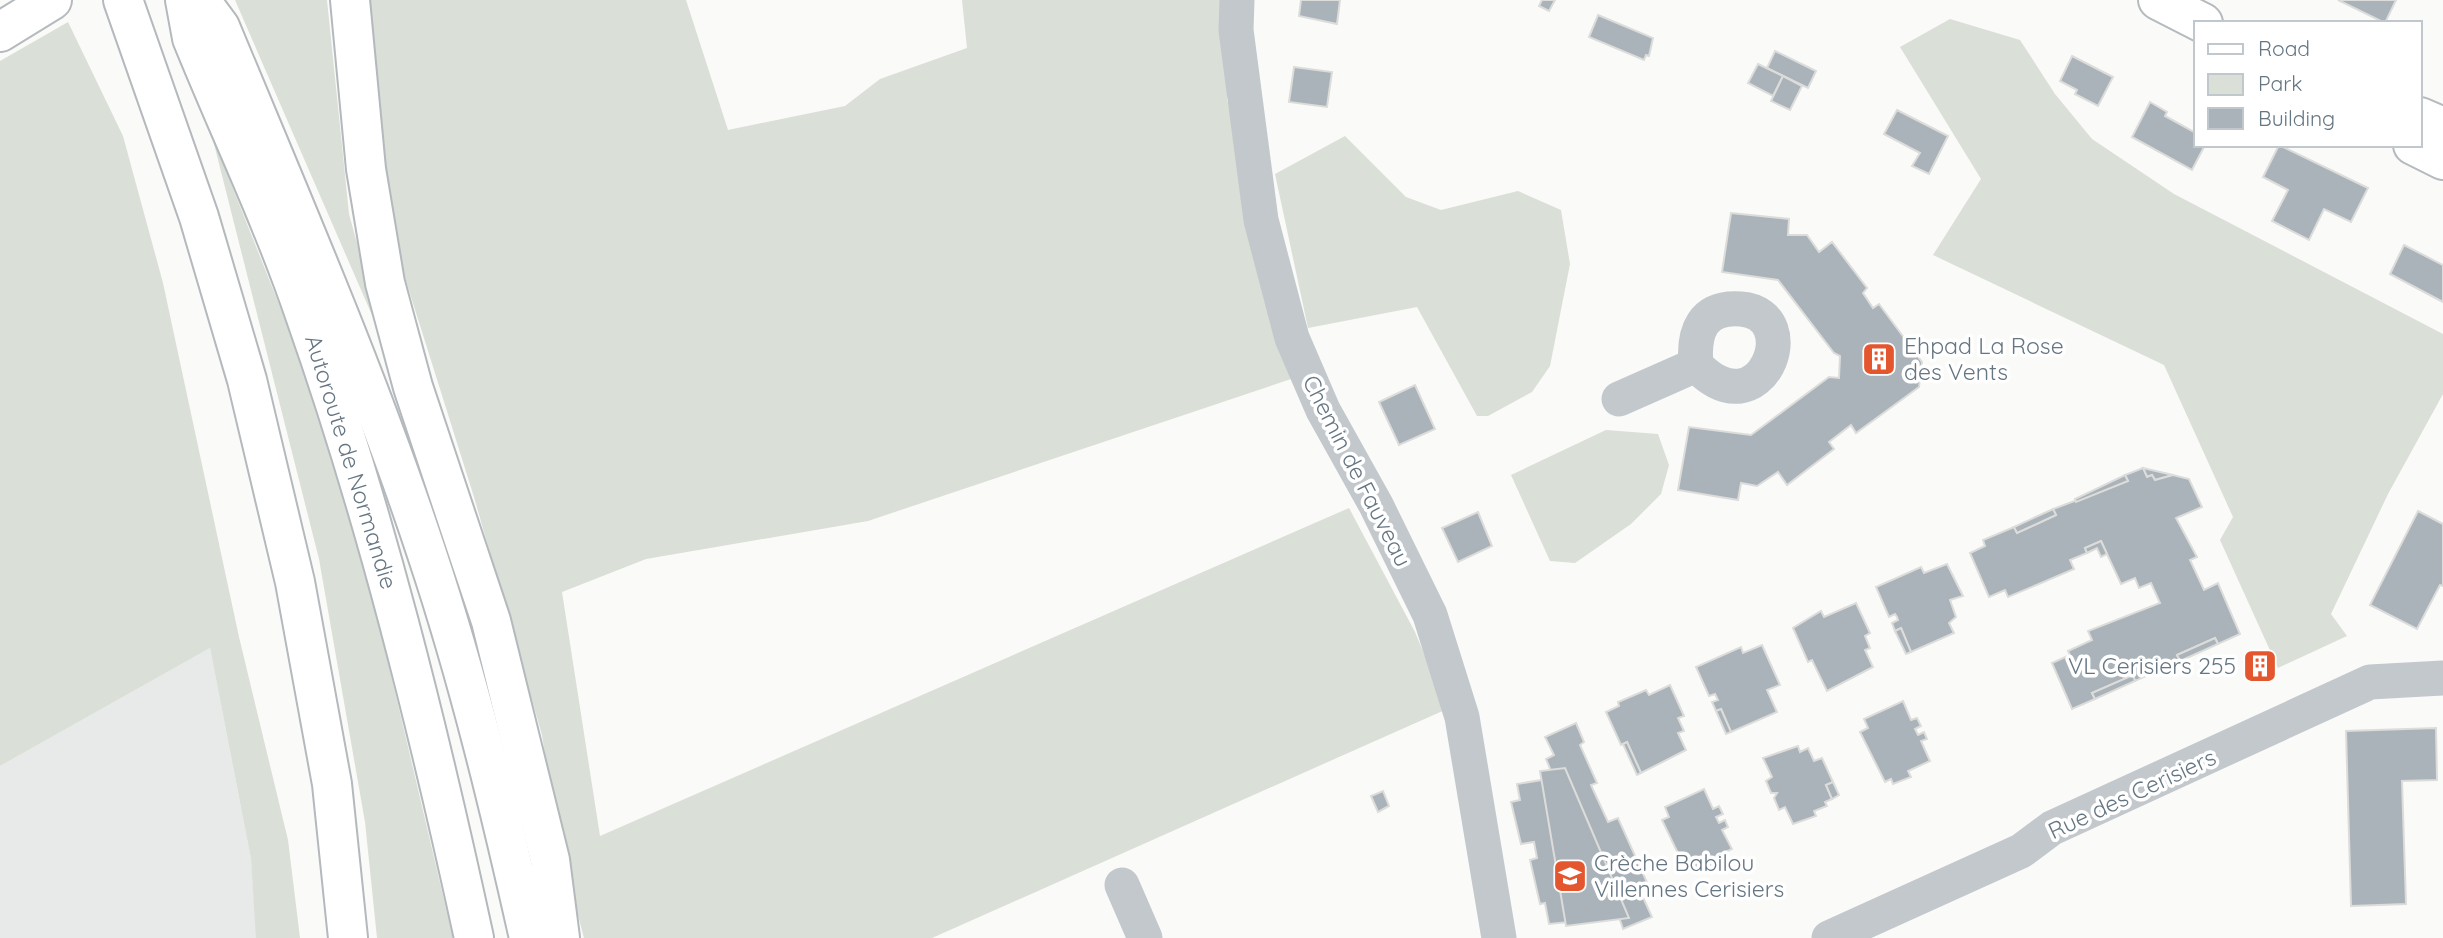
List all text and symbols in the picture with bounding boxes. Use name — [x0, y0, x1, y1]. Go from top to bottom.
legend — [2194, 21, 2422, 147]
text: Road — [2258, 35, 2310, 61]
text: Park — [2258, 70, 2302, 96]
text: Building — [2258, 105, 2335, 131]
street label: Autoroute de Normandie — [299, 331, 404, 593]
place label: Ehpad La Rose des Vents — [1904, 331, 2064, 386]
building icon: Ehpad La Rose des Vents — [1860, 340, 1898, 378]
street label: Chemin de Fauveau — [1297, 370, 1418, 571]
building icon: VL Cerisiers 255 — [2241, 647, 2279, 685]
place label: VL Cerisiers 255 — [2068, 651, 2236, 680]
street label: Rue des Cerisiers — [2043, 742, 2220, 845]
place label: Crèche Babilou Villennes Cerisiers — [1594, 848, 1784, 903]
school or university icon: Crèche Babilou Villennes Cerisiers — [1551, 857, 1589, 895]

